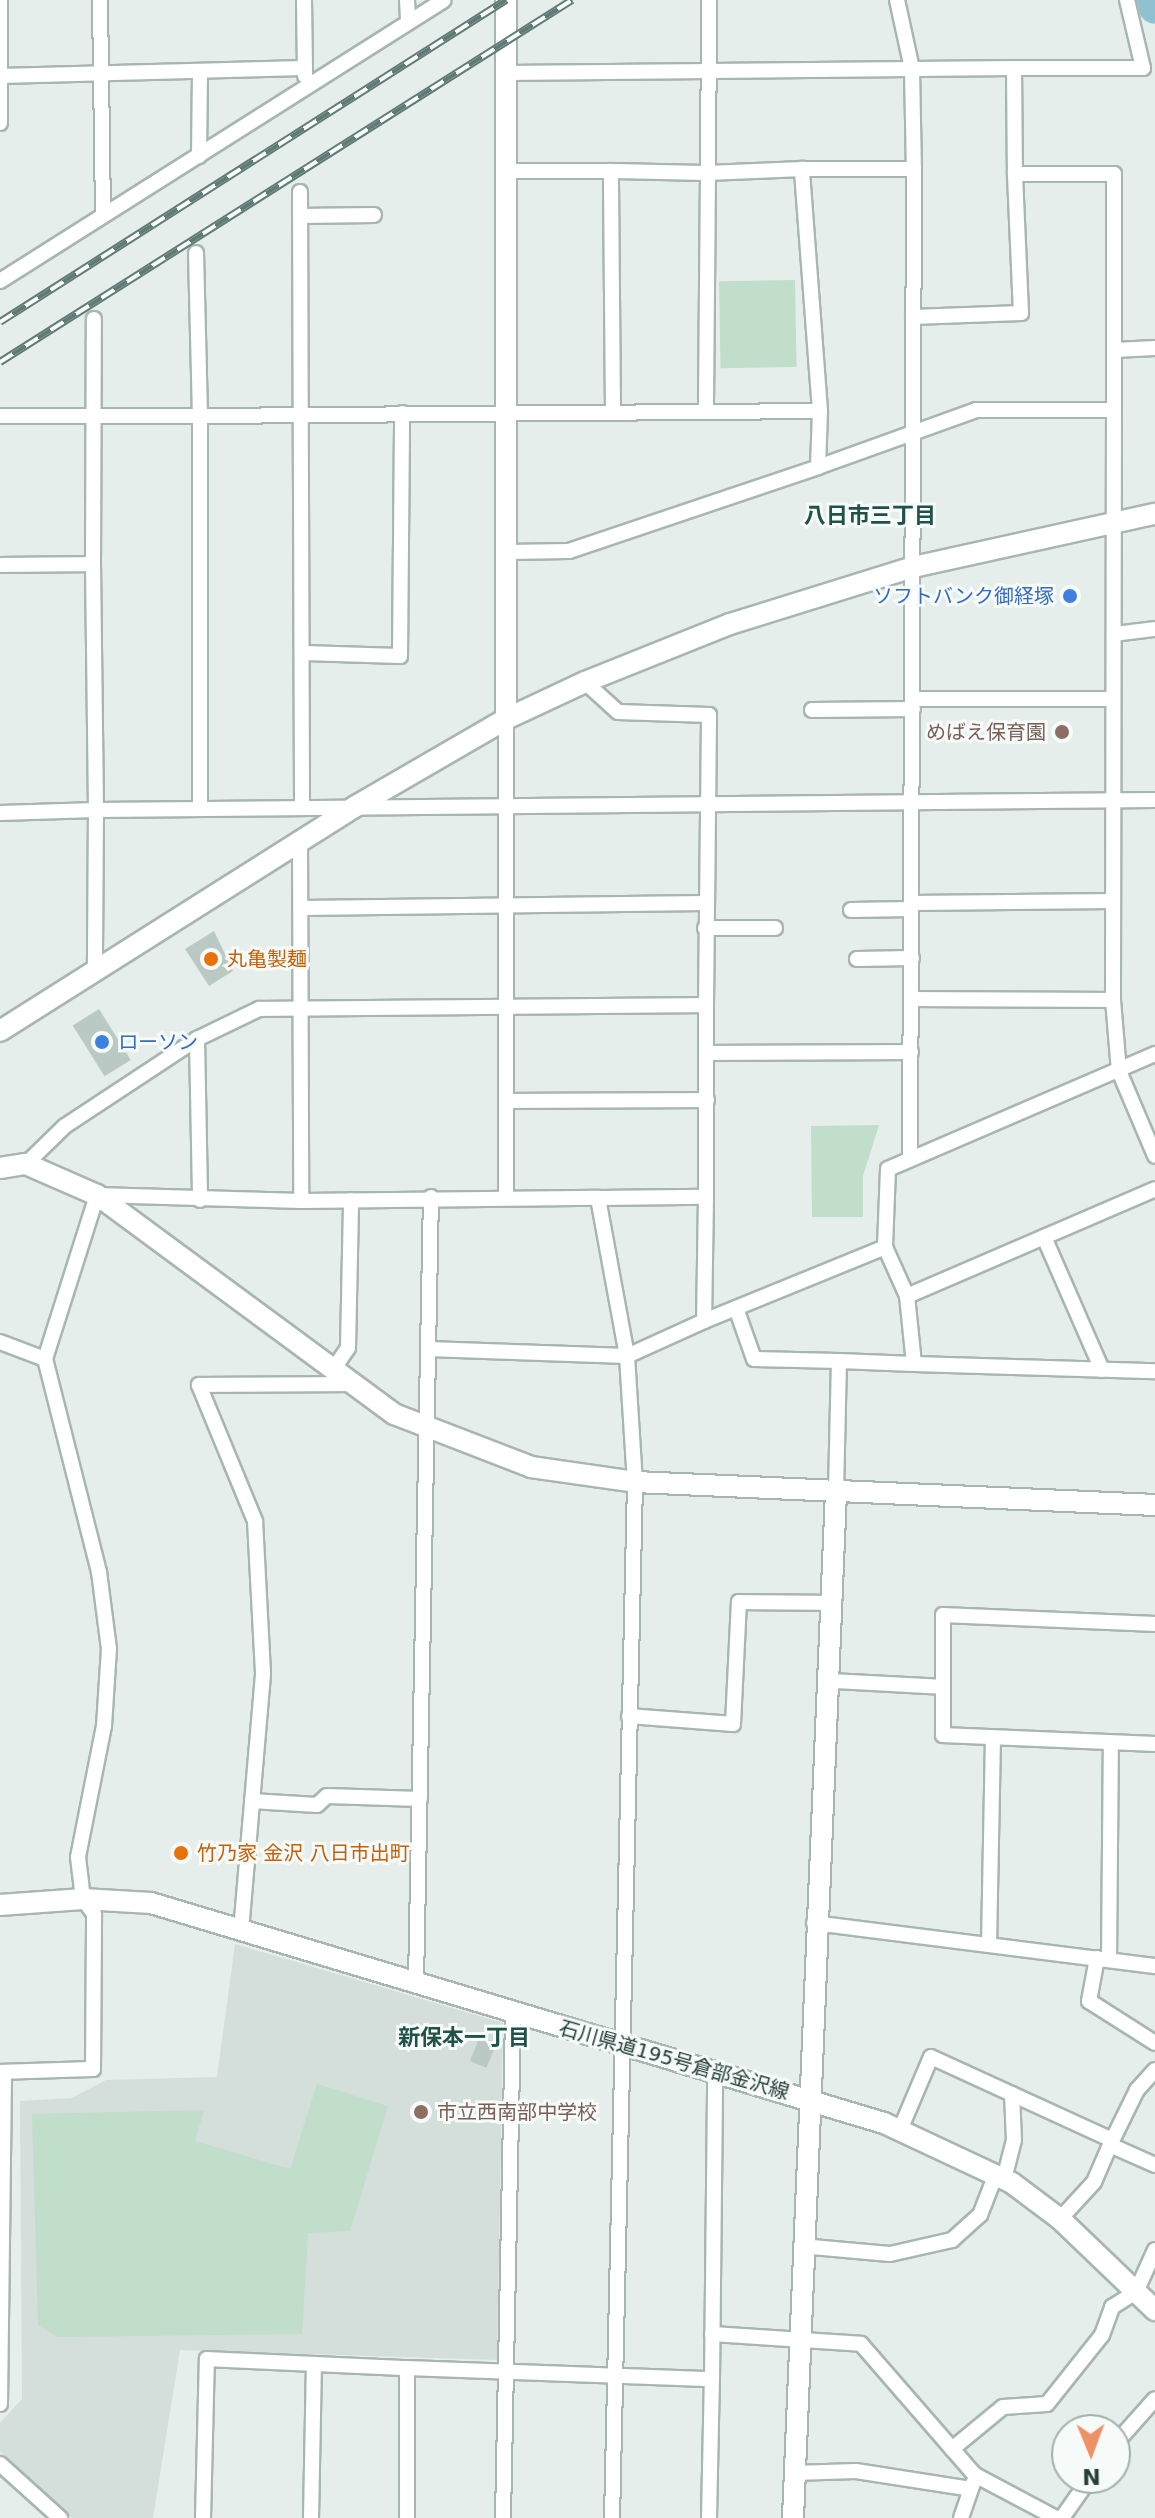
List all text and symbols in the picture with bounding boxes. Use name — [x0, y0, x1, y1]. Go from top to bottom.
district label: 八日市三丁目 — [804, 503, 936, 529]
place label: ソフトバンク御経塚 — [874, 584, 1054, 608]
marker: ソフトバンク御経塚 — [1061, 587, 1079, 605]
place label: めばえ保育園 — [926, 720, 1046, 744]
marker: めばえ保育園 — [1053, 723, 1071, 741]
place label: 丸亀製麺 — [227, 947, 307, 971]
marker: 丸亀製麺 — [202, 950, 220, 968]
place label: ローソン — [118, 1030, 198, 1054]
marker: ローソン — [93, 1033, 111, 1051]
place label: 竹乃家 金沢 八日市出町 — [197, 1841, 410, 1865]
marker: 竹乃家 金沢 八日市出町 — [172, 1844, 190, 1862]
street label: 石川県道195号倉部金沢線 — [556, 2016, 792, 2104]
district label: 新保本一丁目 — [398, 2025, 530, 2051]
place label: 市立西南部中学校 — [437, 2100, 597, 2124]
marker: 市立西南部中学校 — [412, 2103, 430, 2121]
north arrow — [1051, 2414, 1131, 2494]
text: N — [1082, 2464, 1101, 2489]

